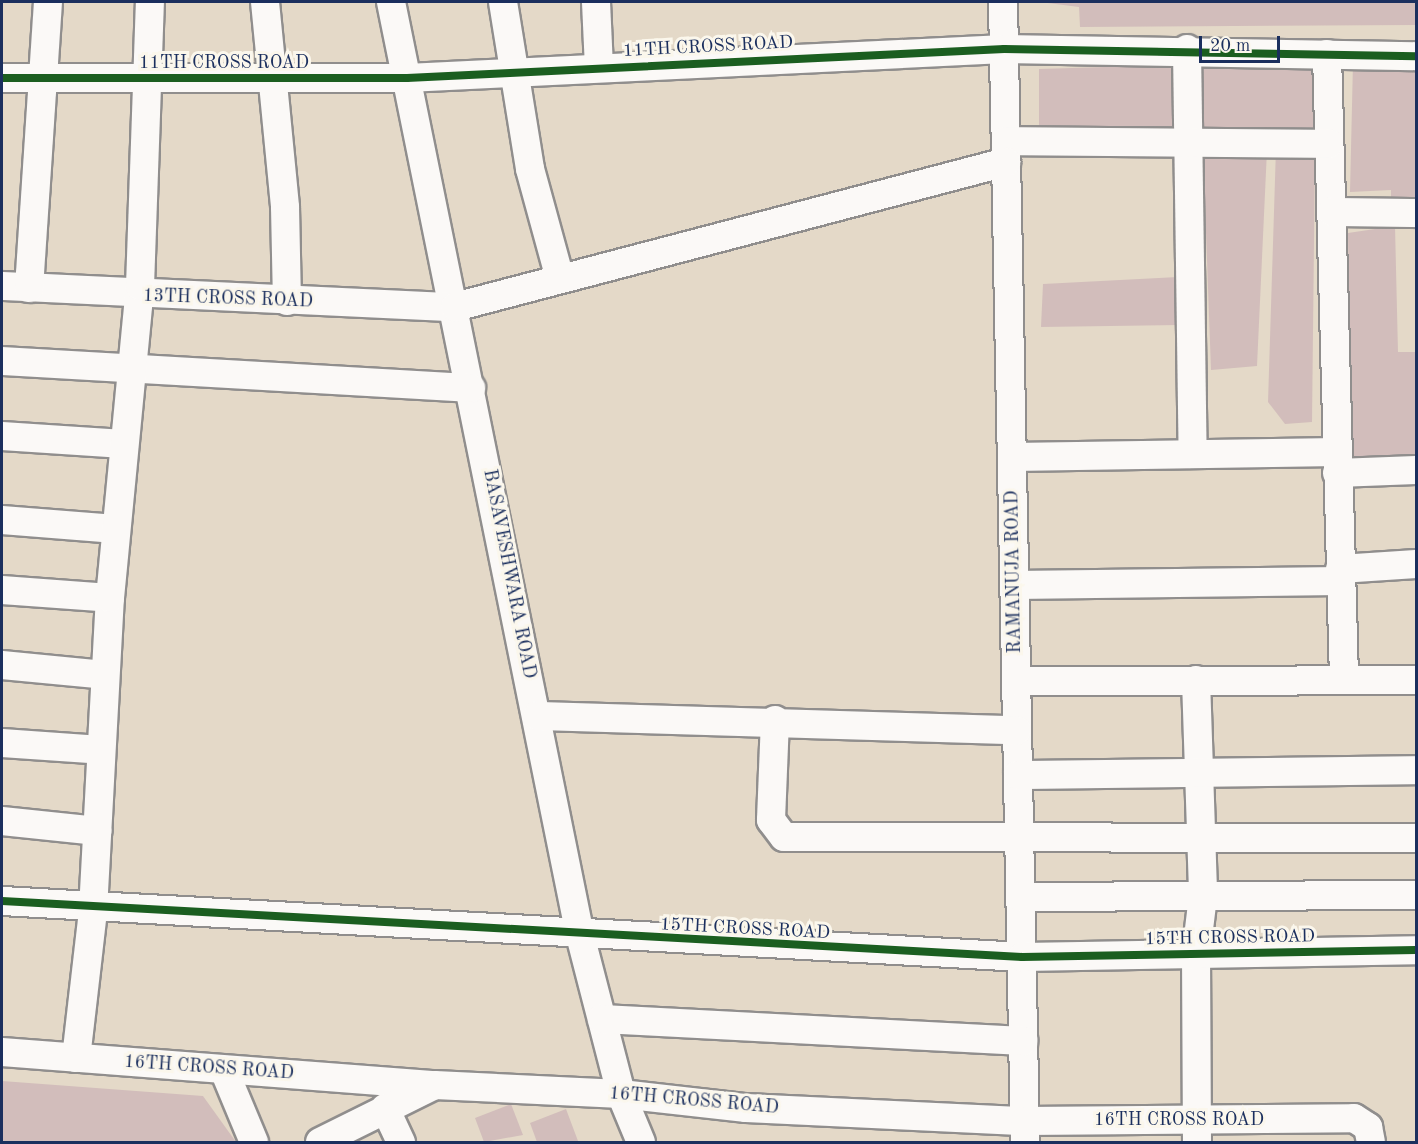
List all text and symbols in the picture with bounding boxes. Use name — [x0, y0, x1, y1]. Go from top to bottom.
scale bar — [1202, 24, 1283, 62]
street label: 11TH CROSS ROAD — [623, 32, 793, 62]
text: 20 m — [1210, 37, 1250, 55]
street label: 11TH CROSS ROAD — [139, 52, 309, 74]
street label: 13TH CROSS ROAD — [143, 285, 313, 313]
street label: BASAVESHWARA ROAD — [478, 467, 540, 681]
street label: RAMANUJA ROAD — [1002, 490, 1026, 654]
street label: 15TH CROSS ROAD — [660, 914, 830, 944]
street label: 15TH CROSS ROAD — [1145, 926, 1315, 950]
street label: 16TH CROSS ROAD — [123, 1051, 295, 1085]
street label: 16TH CROSS ROAD — [608, 1083, 780, 1119]
street label: 16TH CROSS ROAD — [1094, 1109, 1264, 1131]

